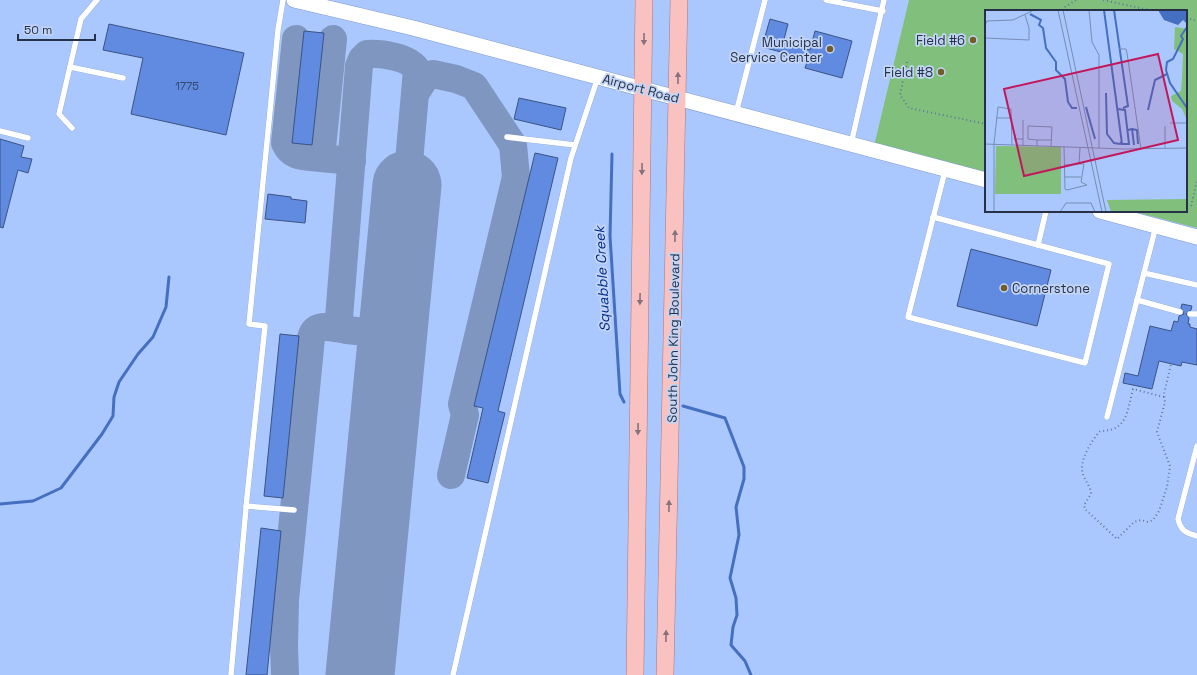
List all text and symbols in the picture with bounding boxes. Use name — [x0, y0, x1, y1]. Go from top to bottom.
inset map — [985, 10, 1187, 212]
scale bar — [18, 16, 95, 42]
text: 50 m — [24, 22, 52, 38]
place label: Field #6 — [916, 32, 965, 49]
one-way arrow — [641, 33, 647, 46]
place label: Municipal Service Center — [730, 34, 822, 66]
marker: Field #6 — [968, 35, 978, 45]
marker: Municipal Service Center — [825, 44, 835, 54]
place label: Field #8 — [884, 64, 933, 81]
marker: Field #8 — [936, 67, 946, 77]
street label: Airport Road — [601, 70, 681, 107]
one-way arrow — [675, 71, 681, 84]
house number: 1775 — [175, 79, 199, 93]
one-way arrow — [639, 163, 645, 176]
water label: Squabble Creek — [590, 224, 614, 332]
one-way arrow — [672, 229, 678, 242]
street label: South John King Boulevard — [664, 253, 683, 423]
place label: Cornerstone — [1012, 280, 1090, 297]
marker: Cornerstone — [999, 283, 1009, 293]
one-way arrow — [637, 293, 643, 306]
one-way arrow — [635, 423, 641, 436]
one-way arrow — [666, 499, 672, 512]
one-way arrow — [663, 629, 669, 642]

